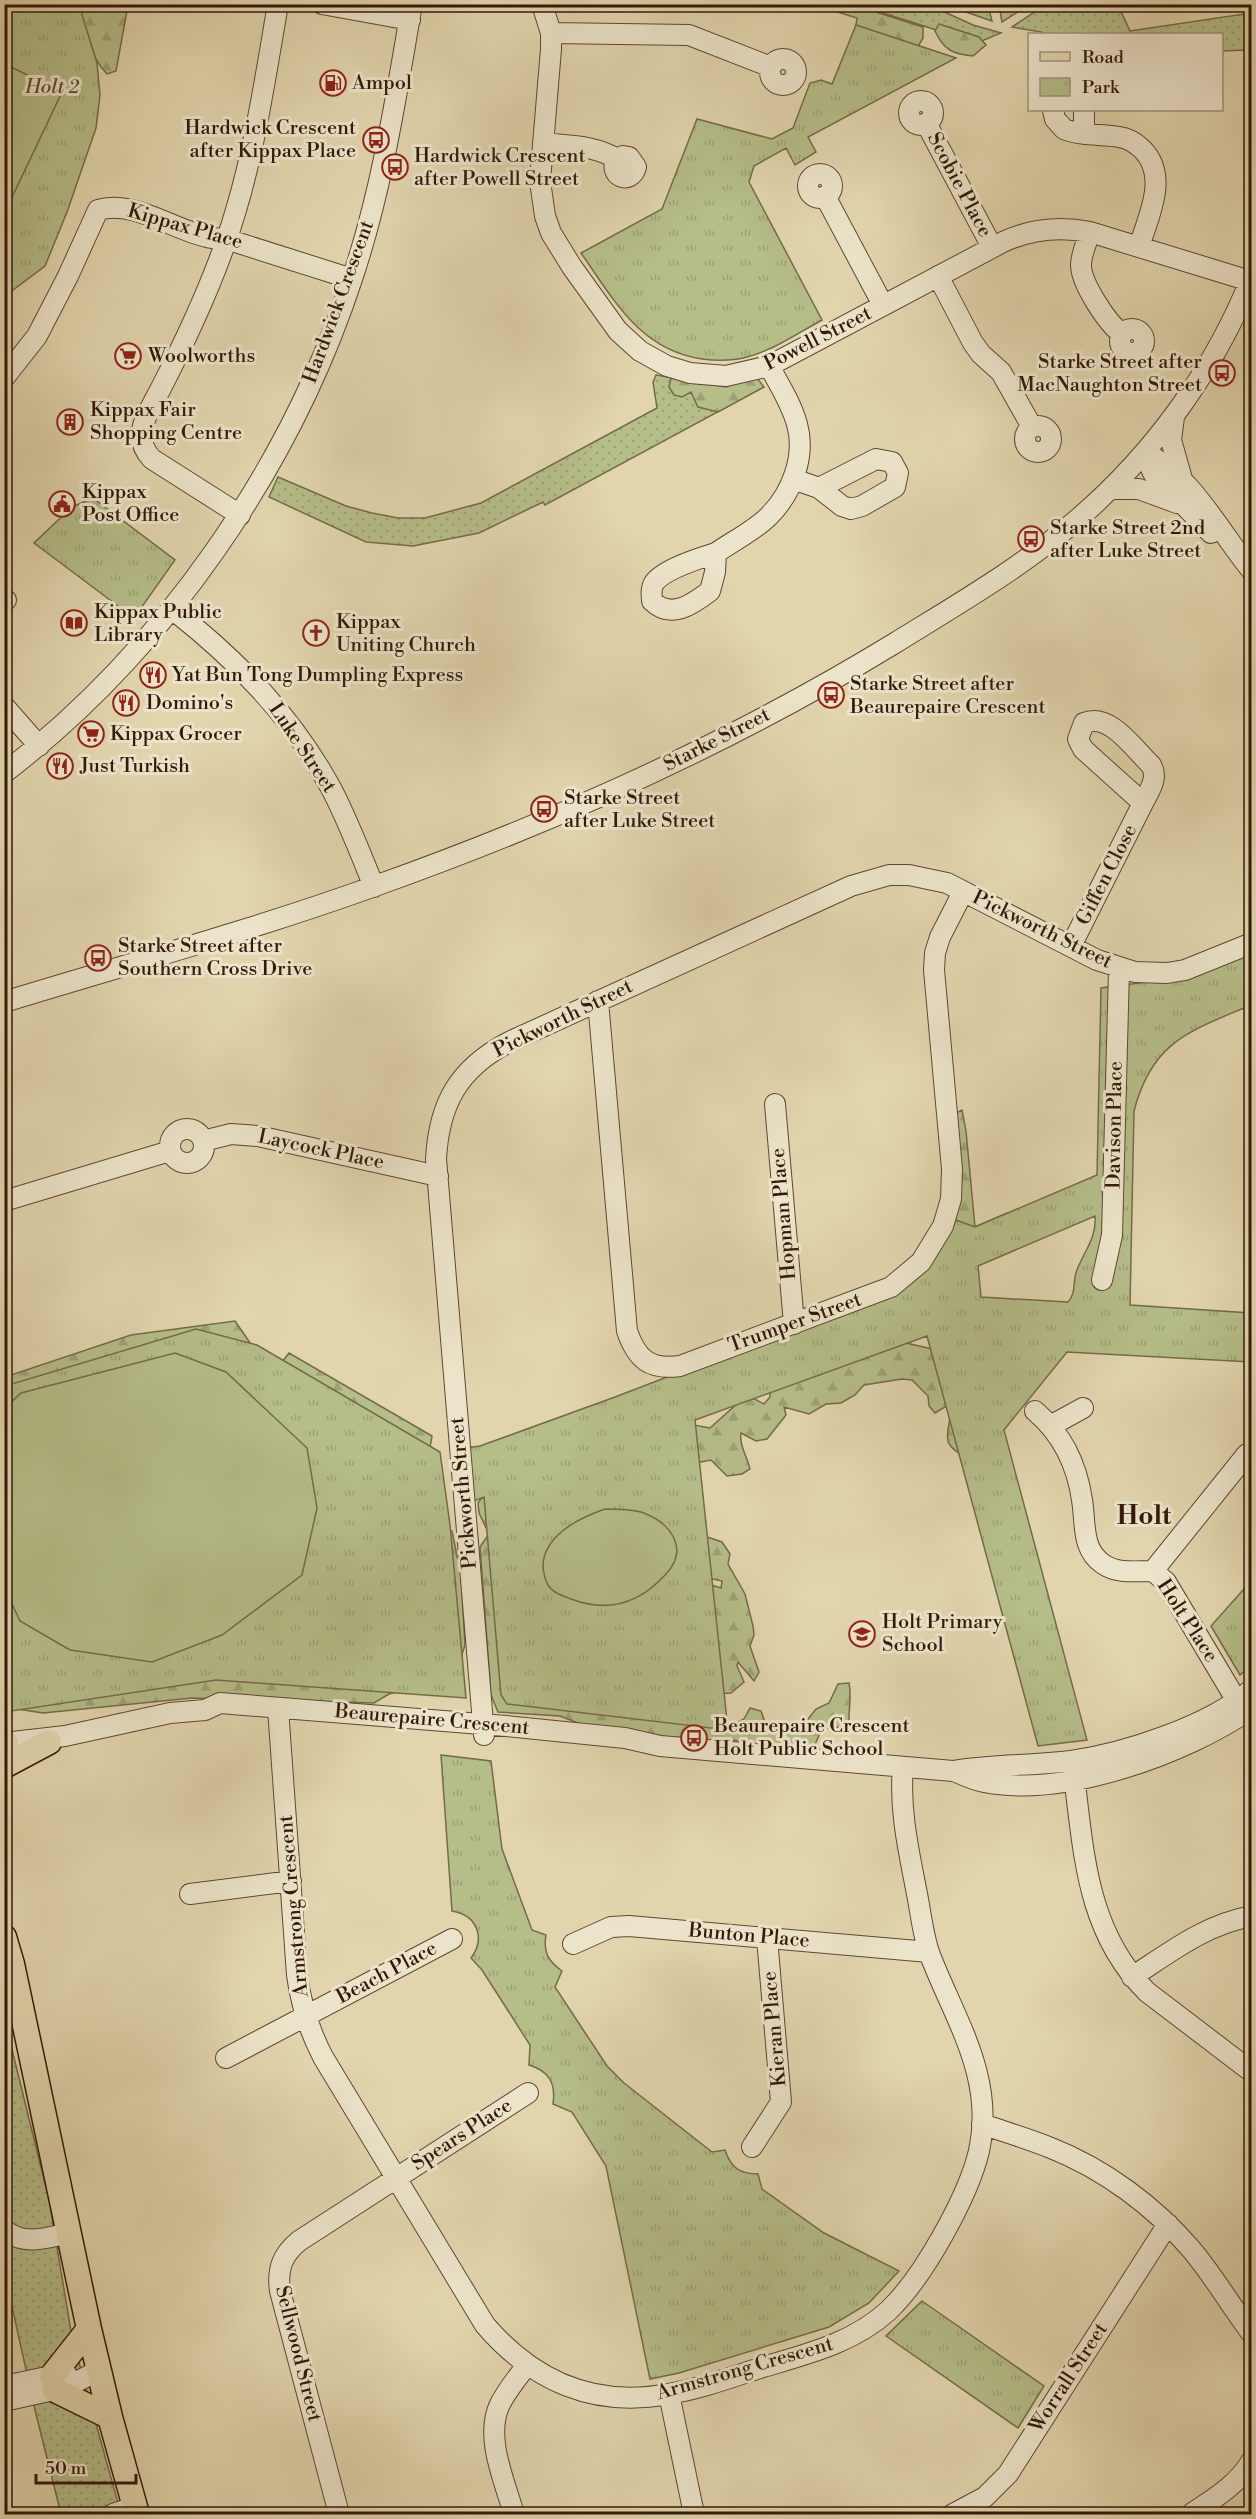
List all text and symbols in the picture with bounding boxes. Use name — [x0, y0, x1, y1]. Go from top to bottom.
legend — [1028, 33, 1223, 111]
text: Road — [1082, 46, 1125, 69]
fuel station icon: Ampol — [318, 68, 348, 98]
place label: Ampol — [351, 71, 412, 96]
park label: Holt 2 — [24, 75, 79, 100]
text: Park — [1082, 76, 1121, 99]
place label: Hardwick Crescent after Kippax Place — [185, 116, 356, 164]
bus stop icon: Hardwick Crescent after Kippax Place — [361, 125, 391, 155]
street label: Scobie Place — [921, 128, 997, 242]
place label: Hardwick Crescent after Powell Street — [414, 144, 585, 192]
bus stop icon: Hardwick Crescent after Powell Street — [380, 152, 410, 182]
street label: Kippax Place — [125, 199, 245, 255]
street label: Hardwick Crescent — [298, 217, 380, 387]
street label: Powell Street — [760, 301, 876, 377]
supermarket icon: Woolworths — [113, 341, 143, 371]
place label: Woolworths — [147, 344, 255, 369]
place label: Starke Street after MacNaughton Street — [1017, 350, 1202, 398]
bus stop icon: Starke Street after MacNaughton Street — [1207, 358, 1237, 388]
place label: Kippax Fair Shopping Centre — [90, 398, 242, 446]
building icon: Kippax Fair Shopping Centre — [55, 407, 85, 437]
place label: Kippax Post Office — [82, 480, 179, 528]
public building icon: Kippax Post Office — [47, 489, 77, 519]
place label: Starke Street 2nd after Luke Street — [1050, 516, 1206, 564]
bus stop icon: Starke Street 2nd after Luke Street — [1016, 524, 1046, 554]
place label: Kippax Public Library — [94, 600, 222, 648]
library icon: Kippax Public Library — [59, 608, 89, 638]
place label: Kippax Uniting Church — [336, 610, 476, 658]
church icon: Kippax Uniting Church — [301, 618, 331, 648]
restaurant icon: Yat Bun Tong Dumpling Express — [138, 660, 168, 690]
place label: Yat Bun Tong Dumpling Express — [171, 663, 463, 688]
place label: Starke Street after Beaurepaire Crescent — [849, 672, 1046, 720]
bus stop icon: Starke Street after Beaurepaire Crescent — [816, 680, 846, 710]
restaurant icon: Domino's — [111, 688, 141, 718]
place label: Domino's — [146, 691, 233, 716]
street label: Luke Street — [263, 698, 341, 798]
street label: Starke Street — [660, 702, 774, 778]
supermarket icon: Kippax Grocer — [76, 719, 106, 749]
place label: Kippax Grocer — [110, 722, 242, 747]
restaurant icon: Just Turkish — [45, 751, 75, 781]
place label: Just Turkish — [79, 754, 190, 779]
place label: Starke Street after Luke Street — [564, 786, 715, 834]
bus stop icon: Starke Street after Luke Street — [529, 794, 559, 824]
street label: Giffen Close — [1071, 820, 1143, 930]
street label: Pickworth Street — [968, 885, 1116, 975]
place label: Starke Street after Southern Cross Drive — [118, 934, 312, 982]
bus stop icon: Starke Street after Southern Cross Drive — [83, 943, 113, 973]
street label: Pickworth Street — [489, 974, 637, 1064]
street label: Davison Place — [1101, 1061, 1129, 1189]
street label: Laycock Place — [256, 1124, 386, 1176]
street label: Hopman Place — [766, 1147, 802, 1281]
street label: Trumper Street — [725, 1287, 865, 1359]
street label: Pickworth Street — [445, 1416, 483, 1570]
district label: Holt — [1117, 1500, 1172, 1532]
street label: Holt Place — [1151, 1575, 1223, 1667]
place label: Holt Primary School — [882, 1610, 1003, 1658]
school or university icon: Holt Primary School — [847, 1619, 877, 1649]
street label: Beaurepaire Crescent — [333, 1699, 530, 1741]
place label: Beaurepaire Crescent Holt Public School — [713, 1714, 910, 1762]
bus stop icon: Beaurepaire Crescent Holt Public School — [679, 1723, 709, 1753]
street label: Armstrong Crescent — [274, 1814, 314, 1999]
street label: Bunton Place — [686, 1918, 811, 1954]
street label: Beach Place — [332, 1936, 442, 2010]
street label: Kieran Place — [757, 1970, 793, 2088]
street label: Spears Place — [407, 2093, 517, 2177]
street label: Sellwood Street — [269, 2283, 327, 2425]
street label: Worrall Street — [1024, 2318, 1114, 2438]
street label: Armstrong Crescent — [653, 2332, 836, 2406]
scale bar — [36, 2447, 136, 2485]
text: 50 m — [45, 2457, 87, 2480]

